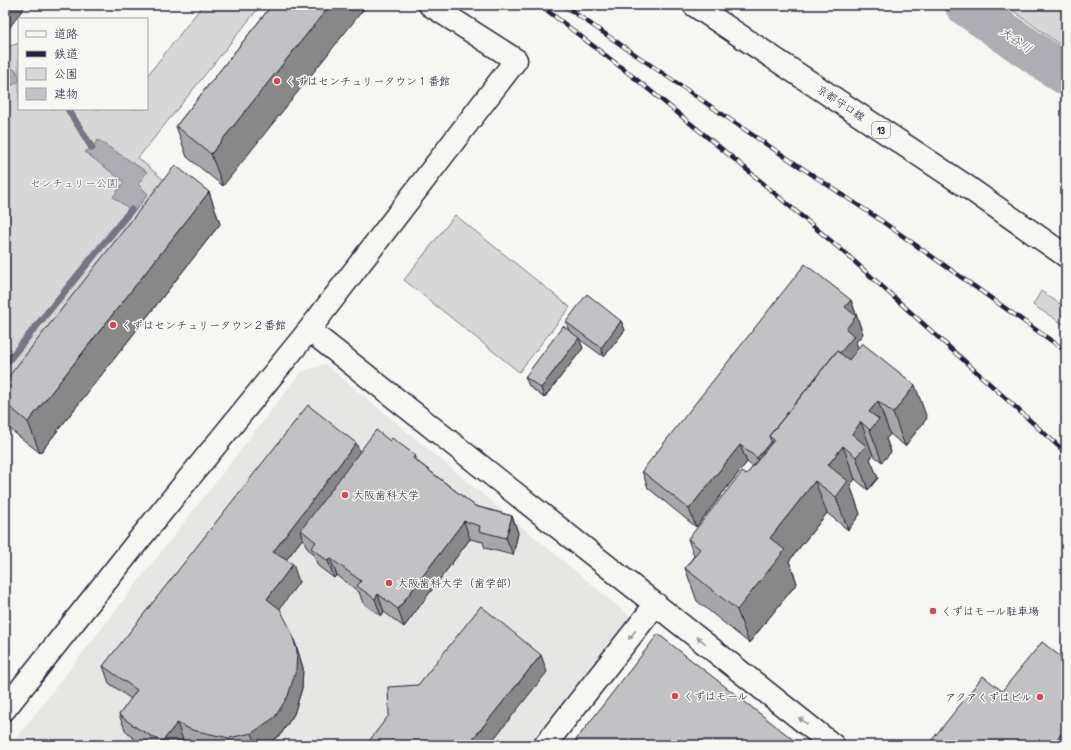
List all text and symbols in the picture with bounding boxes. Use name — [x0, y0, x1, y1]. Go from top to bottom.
legend — [18, 18, 148, 110]
water label: 大谷川 — [997, 22, 1036, 57]
text: 道路 — [54, 25, 78, 42]
text: 鉄道 — [54, 45, 78, 62]
text: 公園 — [54, 65, 78, 82]
place label: くずはセンチュリータウン１番館 — [285, 74, 450, 88]
marker: くずはセンチュリータウン１番館 — [272, 76, 282, 86]
street label: 京都守口線 — [814, 82, 868, 124]
text: 建物 — [54, 85, 78, 102]
road number: 13 — [872, 122, 890, 138]
park label: センチュリー公園 — [30, 176, 118, 190]
place label: くずはセンチュリータウン２番館 — [121, 318, 286, 332]
marker: くずはセンチュリータウン２番館 — [108, 320, 118, 330]
place label: 大阪歯科大学 — [353, 488, 419, 502]
marker: 大阪歯科大学 — [340, 490, 350, 500]
place label: 大阪歯科大学（歯学部） — [397, 576, 518, 590]
marker: 大阪歯科大学（歯学部） — [384, 578, 394, 588]
place label: くずはモール駐車場 — [941, 604, 1039, 618]
marker: くずはモール駐車場 — [928, 606, 938, 616]
one-way arrow — [627, 630, 636, 641]
one-way arrow — [695, 636, 706, 644]
place label: くずはモール — [683, 689, 748, 703]
place label: アクアくずはビル — [945, 690, 1032, 704]
marker: くずはモール — [670, 691, 680, 701]
marker: アクアくずはビル — [1035, 692, 1045, 702]
one-way arrow — [797, 716, 808, 725]

